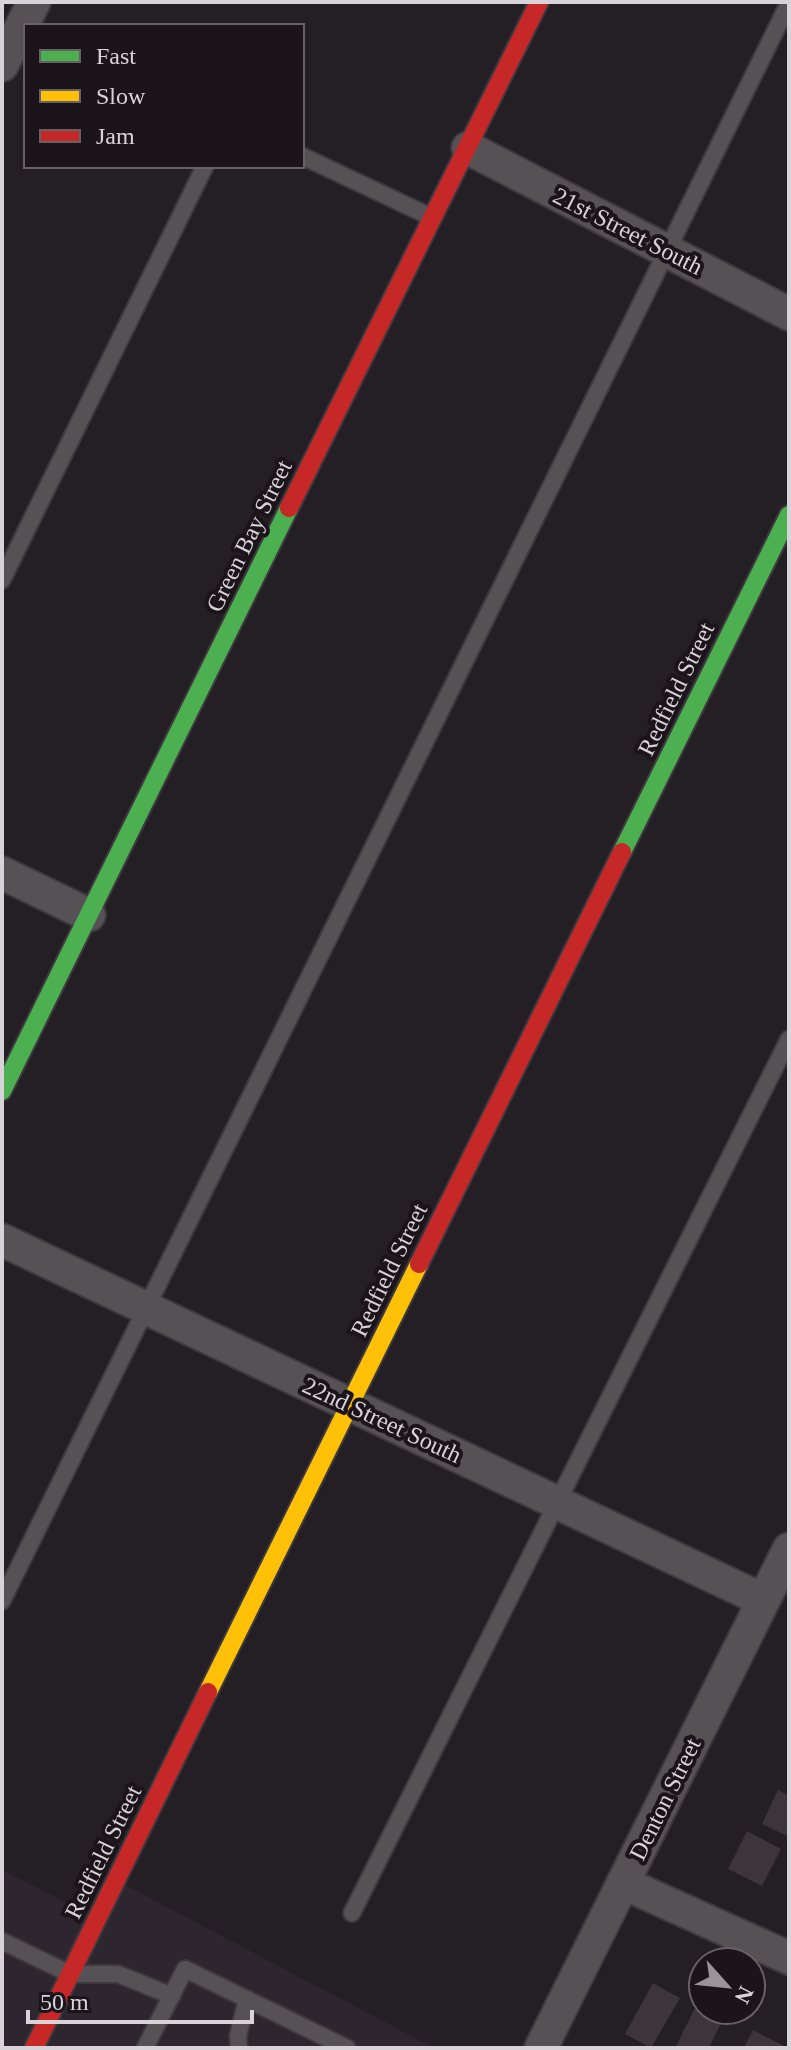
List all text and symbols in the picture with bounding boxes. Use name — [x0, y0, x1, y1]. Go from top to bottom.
legend — [24, 24, 304, 168]
text: Fast — [96, 43, 136, 69]
text: Slow — [96, 83, 146, 109]
text: Jam — [96, 123, 135, 149]
street label: 21st Street South — [549, 182, 707, 280]
street label: Green Bay Street — [201, 456, 297, 616]
street label: Redfield Street — [633, 618, 720, 760]
street label: Redfield Street — [346, 1199, 433, 1341]
street label: 22nd Street South — [299, 1372, 465, 1468]
street label: Denton Street — [624, 1733, 706, 1864]
street label: Redfield Street — [60, 1781, 147, 1923]
north arrow — [687, 1946, 767, 2026]
scale bar — [28, 1974, 252, 2024]
text: N — [730, 1982, 759, 2008]
text: 50 m — [40, 1989, 89, 2015]

